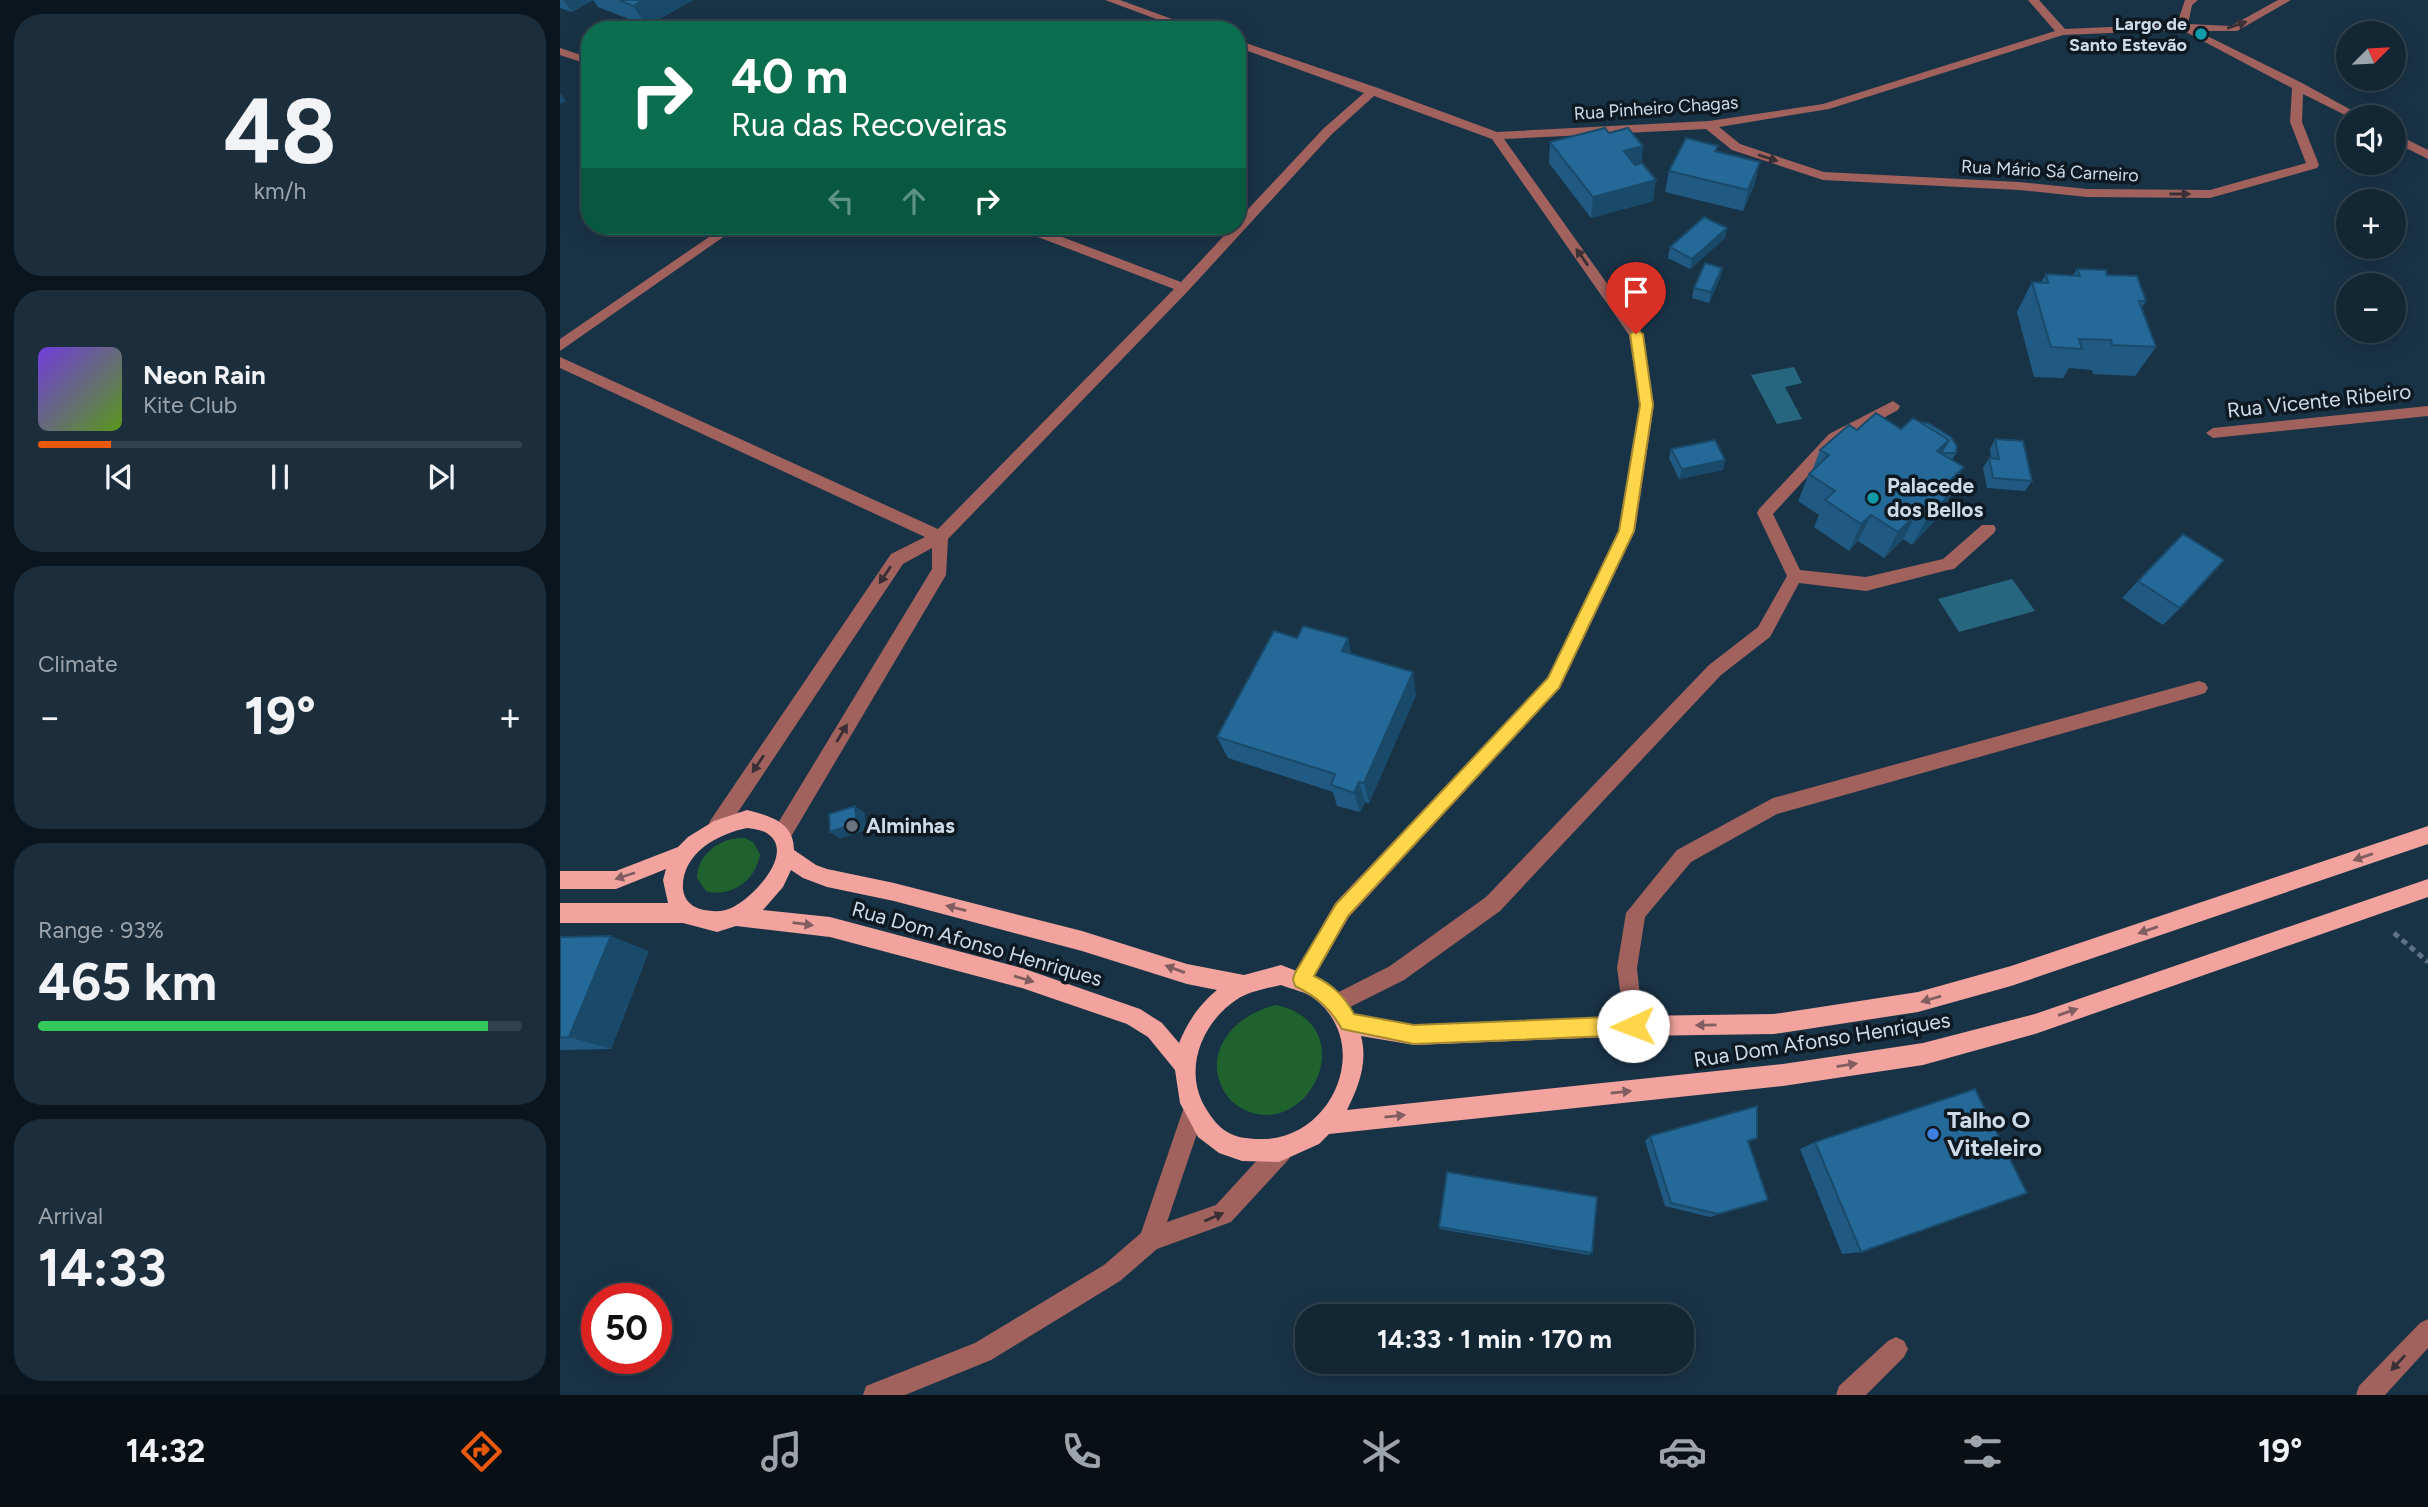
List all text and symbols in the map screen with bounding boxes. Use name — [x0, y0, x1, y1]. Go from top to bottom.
place label: Largo de Santo Estevão — [2069, 13, 2187, 56]
one-way arrow — [2226, 19, 2247, 30]
north arrow — [2336, 21, 2406, 91]
map controls — [2336, 21, 2406, 343]
marker: Largo de Santo Estevão — [2193, 26, 2209, 42]
text: 40 m — [731, 46, 848, 105]
icon: right — [616, 49, 707, 140]
text: 48 — [223, 77, 337, 186]
street label: Rua Pinheiro Chagas — [1573, 91, 1739, 125]
button: sound — [2336, 105, 2406, 175]
text: Rua das Recoveiras — [731, 106, 1007, 144]
one-way arrow — [1757, 153, 1778, 164]
street label: Rua Mário Sá Carneiro — [1961, 155, 2139, 187]
text: km/h — [254, 177, 306, 205]
icon: left — [822, 182, 860, 220]
icon: ahead — [895, 182, 933, 220]
icon: right — [968, 182, 1006, 220]
one-way arrow — [2169, 188, 2191, 200]
button: + — [2336, 189, 2406, 259]
one-way arrow — [1575, 248, 1589, 266]
pin — [1606, 262, 1666, 334]
icon: arrive — [1617, 273, 1655, 311]
button: − — [2336, 273, 2406, 343]
text: Neon Rain — [143, 359, 266, 391]
street label: Rua Vicente Ribeiro — [2226, 378, 2412, 423]
text: Kite Club — [143, 391, 237, 419]
icon: previous — [100, 458, 138, 496]
icon: pause — [261, 458, 299, 496]
icon: next — [422, 458, 460, 496]
place label: Palacede dos Bellos — [1887, 473, 1983, 522]
marker: Palacede dos Bellos — [1865, 490, 1881, 506]
one-way arrow — [878, 566, 892, 584]
text: Climate — [38, 650, 117, 678]
text: 19° — [244, 685, 316, 747]
text: − — [38, 694, 62, 740]
text: + — [498, 694, 522, 740]
one-way arrow — [836, 724, 848, 743]
one-way arrow — [752, 754, 765, 774]
place label: Alminhas — [866, 813, 955, 838]
marker: Alminhas — [844, 818, 860, 834]
one-way arrow — [2353, 852, 2374, 863]
one-way arrow — [614, 872, 635, 882]
street label: Rua Dom Afonso Henriques — [849, 896, 1105, 991]
one-way arrow — [945, 902, 967, 913]
text: Range · 93% — [38, 916, 164, 944]
one-way arrow — [793, 918, 815, 929]
one-way arrow — [2137, 925, 2158, 936]
text: 465 km — [38, 951, 217, 1013]
one-way arrow — [1164, 964, 1185, 975]
one-way arrow — [1014, 974, 1035, 984]
position arrow — [1596, 989, 1670, 1063]
one-way arrow — [1920, 994, 1941, 1004]
one-way arrow — [2057, 1006, 2078, 1017]
street label: Rua Dom Afonso Henriques — [1692, 1007, 1952, 1072]
one-way arrow — [1694, 1019, 1716, 1031]
one-way arrow — [1836, 1059, 1858, 1070]
one-way arrow — [1610, 1086, 1632, 1097]
place label: Talho O Viteleiro — [1947, 1105, 2042, 1162]
one-way arrow — [1384, 1110, 1406, 1121]
marker: Talho O Viteleiro — [1925, 1126, 1941, 1142]
text: Arrival — [38, 1202, 103, 1230]
one-way arrow — [1204, 1211, 1225, 1222]
text: 14:33 — [38, 1237, 166, 1299]
speed limit sign: 50 — [581, 1283, 672, 1374]
text: 14:33 · 1 min · 170 m — [1377, 1323, 1612, 1355]
one-way arrow — [2390, 1354, 2406, 1371]
icon: directions — [457, 1427, 506, 1476]
icon: music — [757, 1427, 806, 1476]
icon: phone — [1057, 1427, 1106, 1476]
icon: climate — [1357, 1427, 1406, 1476]
icon: car — [1658, 1427, 1707, 1476]
icon: filters — [1958, 1427, 2007, 1476]
text: 14:32 — [126, 1432, 205, 1470]
text: 19° — [2258, 1432, 2302, 1470]

